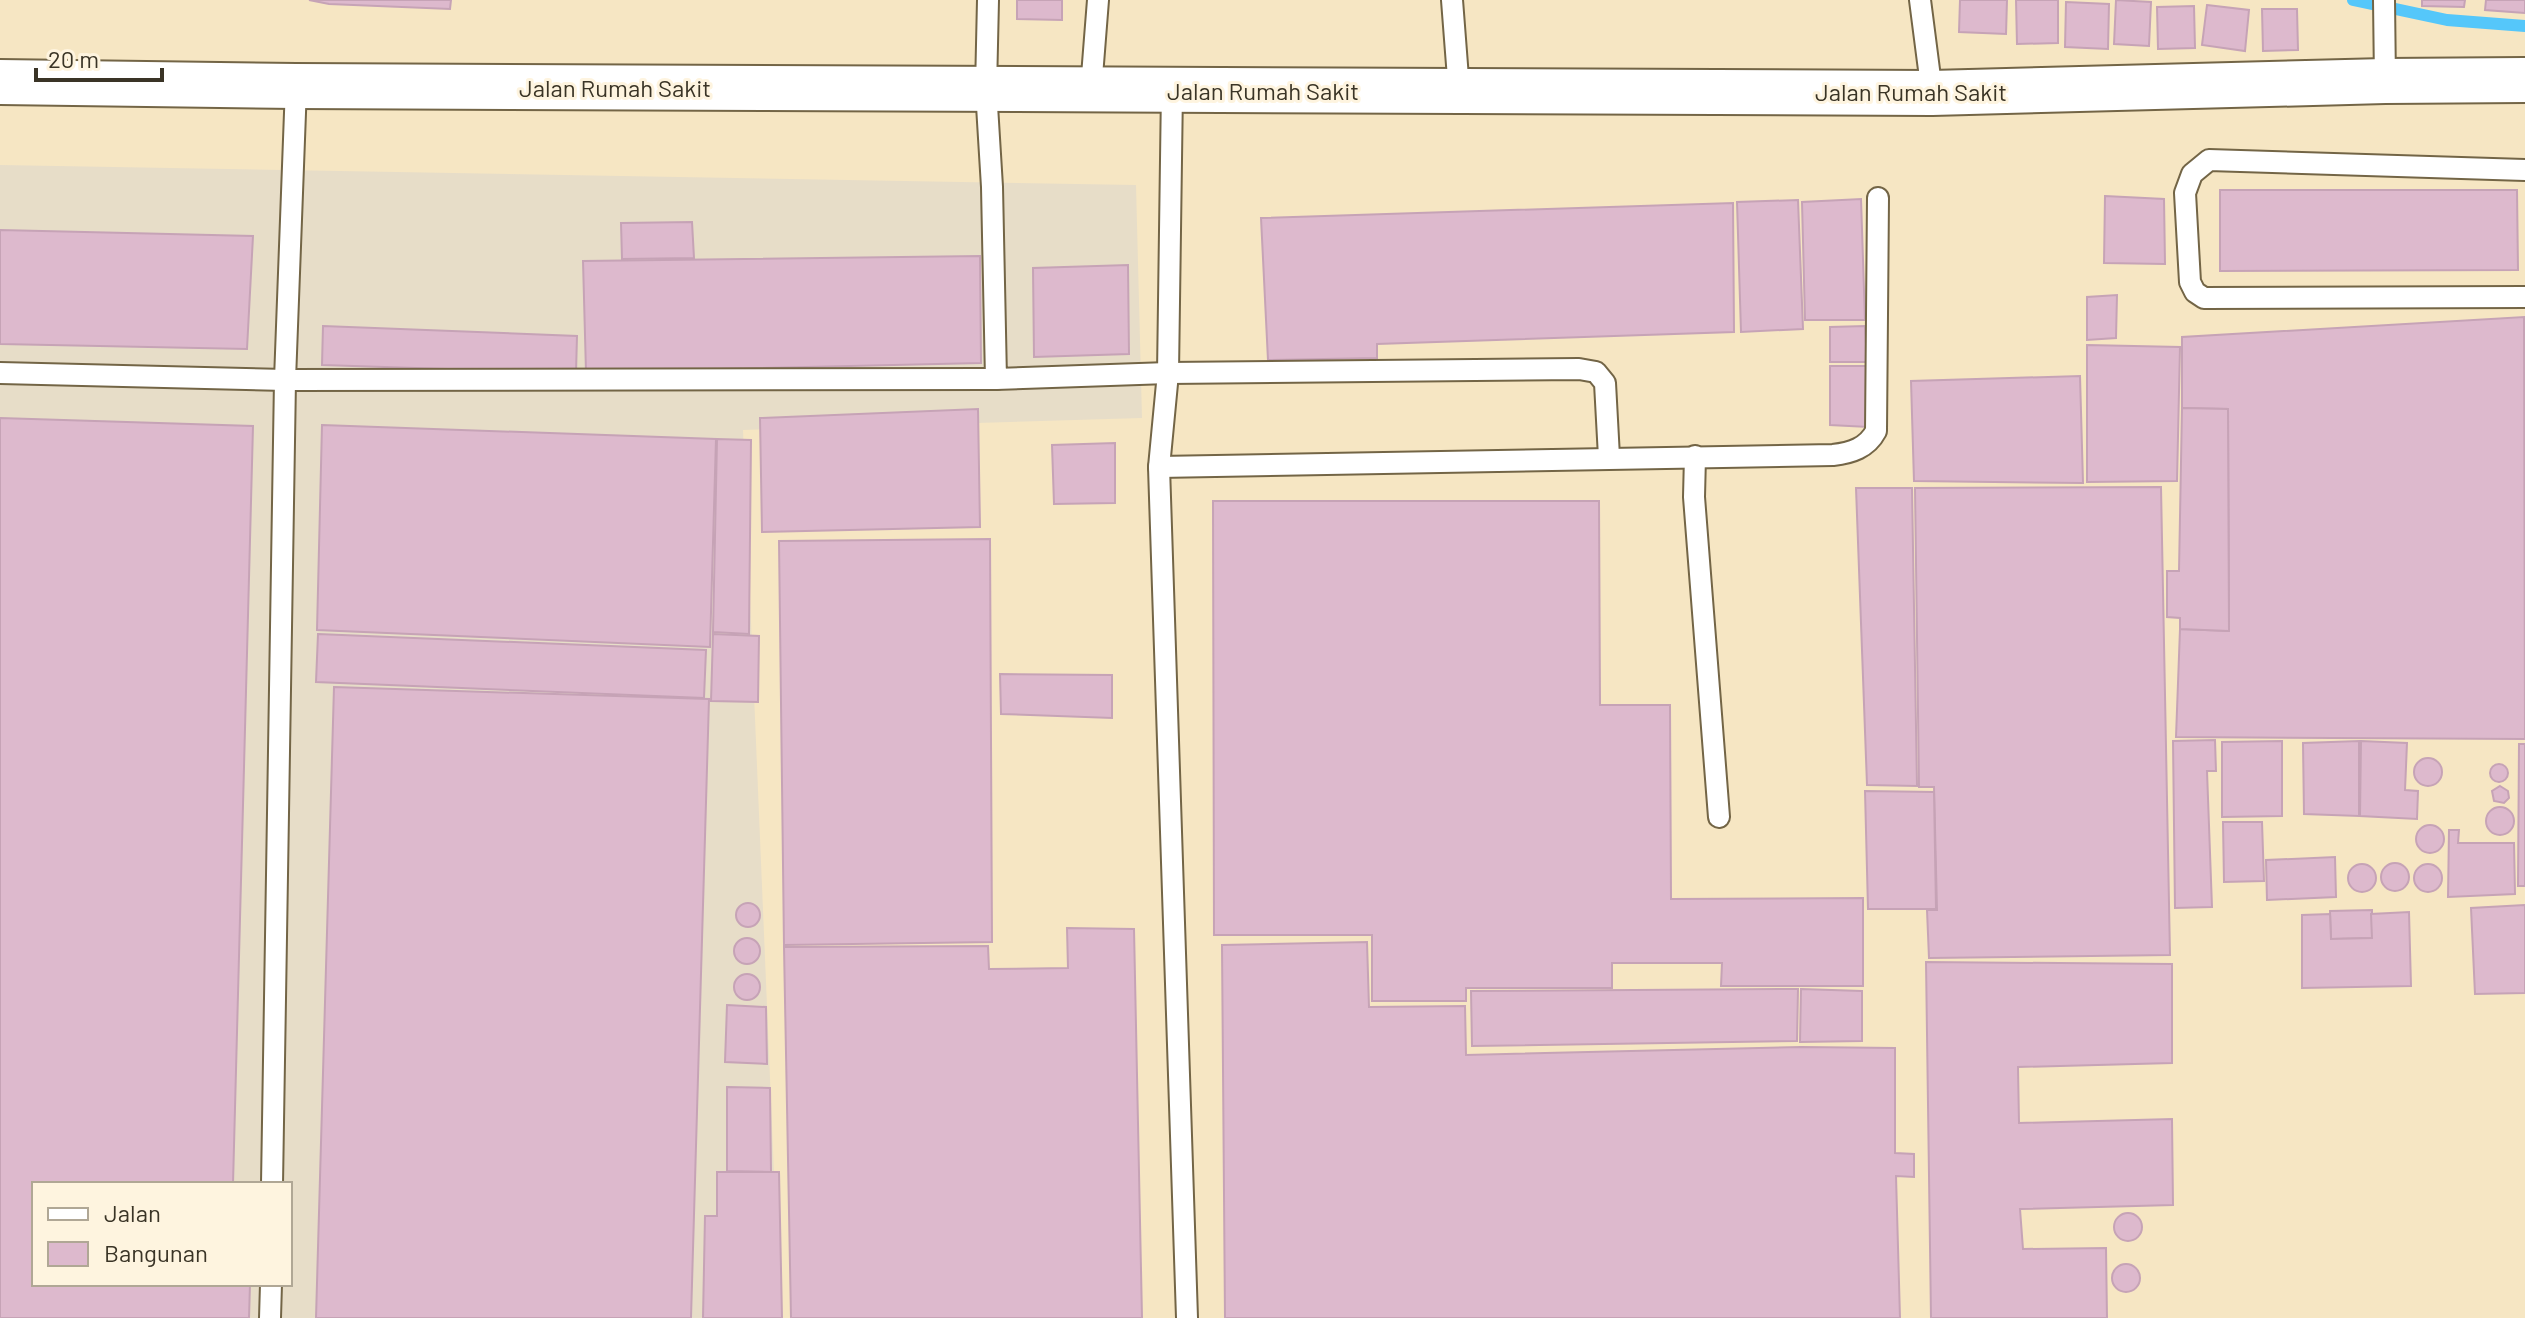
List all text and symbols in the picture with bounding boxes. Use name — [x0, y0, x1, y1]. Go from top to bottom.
scale bar — [36, 32, 162, 82]
text: 20 m — [48, 44, 99, 73]
street label: Jalan Rumah Sakit — [519, 73, 711, 102]
street label: Jalan Rumah Sakit — [1167, 76, 1359, 105]
street label: Jalan Rumah Sakit — [1815, 77, 2007, 106]
legend — [32, 1182, 292, 1286]
text: Jalan — [104, 1198, 161, 1227]
text: Bangunan — [104, 1238, 208, 1267]

